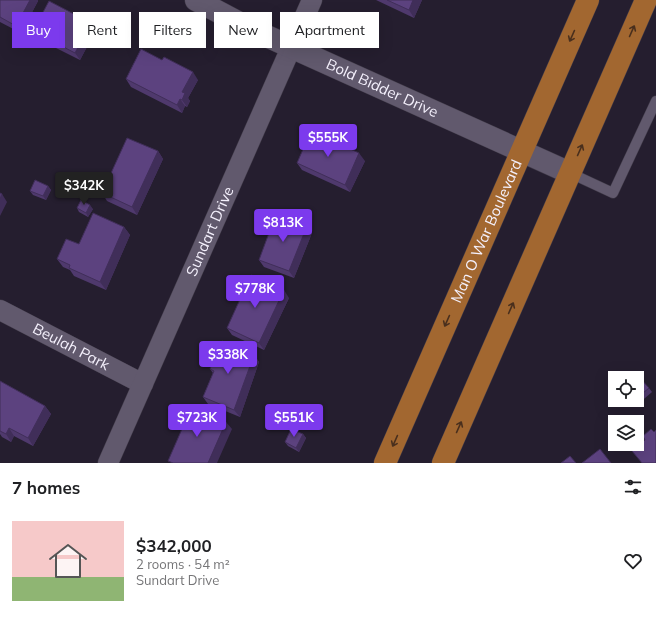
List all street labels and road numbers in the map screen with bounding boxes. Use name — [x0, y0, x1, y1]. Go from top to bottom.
street label: Bold Bidder Drive — [323, 54, 441, 121]
street label: Man O War Boulevard — [446, 156, 526, 306]
street label: Sundart Drive — [181, 183, 238, 279]
street label: Beulah Park — [30, 319, 113, 374]

